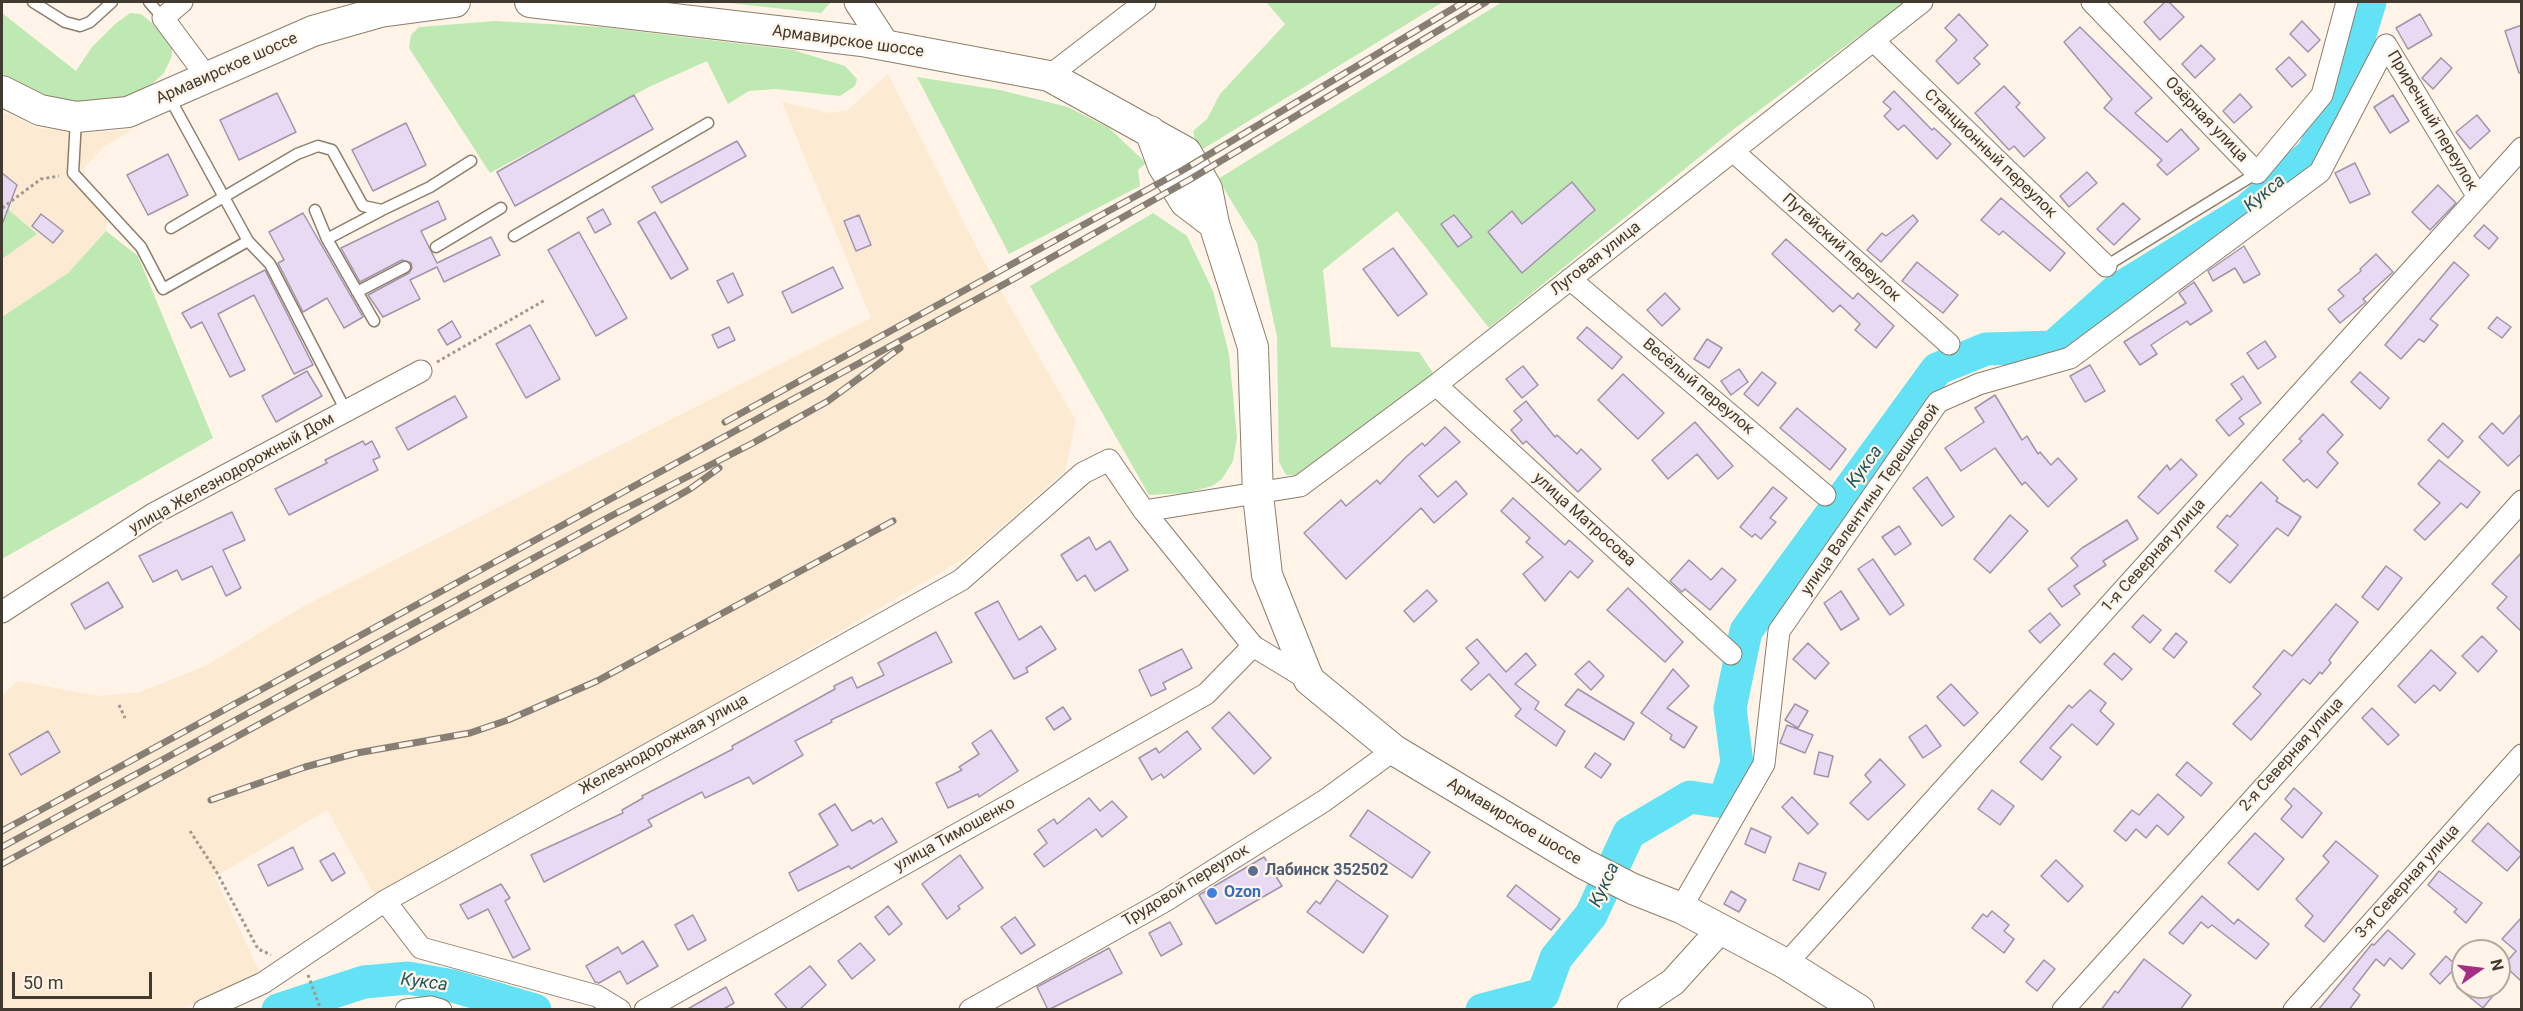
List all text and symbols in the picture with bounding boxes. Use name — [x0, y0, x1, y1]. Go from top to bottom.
street label: Армавирское шоссе — [771, 22, 925, 62]
street label: Армавирское шоссе — [153, 29, 301, 109]
street label: Приречный переулок — [2383, 47, 2481, 195]
street label: Озёрная улица — [2160, 73, 2252, 167]
street label: Станционный переулок — [1920, 86, 2060, 222]
water label: Кукса — [2240, 171, 2290, 217]
street label: Путейский переулок — [1778, 190, 1904, 306]
street label: Луговая улица — [1547, 218, 1645, 300]
street label: Весёлый переулок — [1638, 335, 1758, 439]
street label: улица Валентины Терешковой — [1798, 401, 1944, 599]
street label: улица Железнодорожный Дом — [126, 410, 338, 538]
water label: Кукса — [1842, 442, 1888, 492]
street label: улица Матросова — [1529, 469, 1639, 571]
street label: 1-я Северная улица — [2098, 495, 2210, 617]
street label: Железнодорожная улица — [576, 691, 752, 799]
street label: 2-я Северная улица — [2236, 694, 2348, 816]
street label: Армавирское шоссе — [1443, 774, 1585, 870]
street label: улица Тимошенко — [891, 794, 1019, 876]
street label: 3-я Северная улица — [2352, 821, 2464, 943]
street label: Трудовой переулок — [1119, 841, 1253, 931]
water label: Кукса — [1585, 859, 1625, 911]
place label: Лабинск 352502 — [1265, 861, 1388, 881]
marker: Лабинск 352502 — [1246, 864, 1260, 878]
place label: Ozon — [1224, 883, 1261, 903]
marker: Ozon — [1205, 886, 1219, 900]
north arrow — [2451, 939, 2511, 999]
text: N — [2486, 957, 2508, 973]
scale bar — [15, 960, 154, 998]
water label: Кукса — [399, 969, 449, 997]
text: 50 m — [23, 972, 63, 993]

